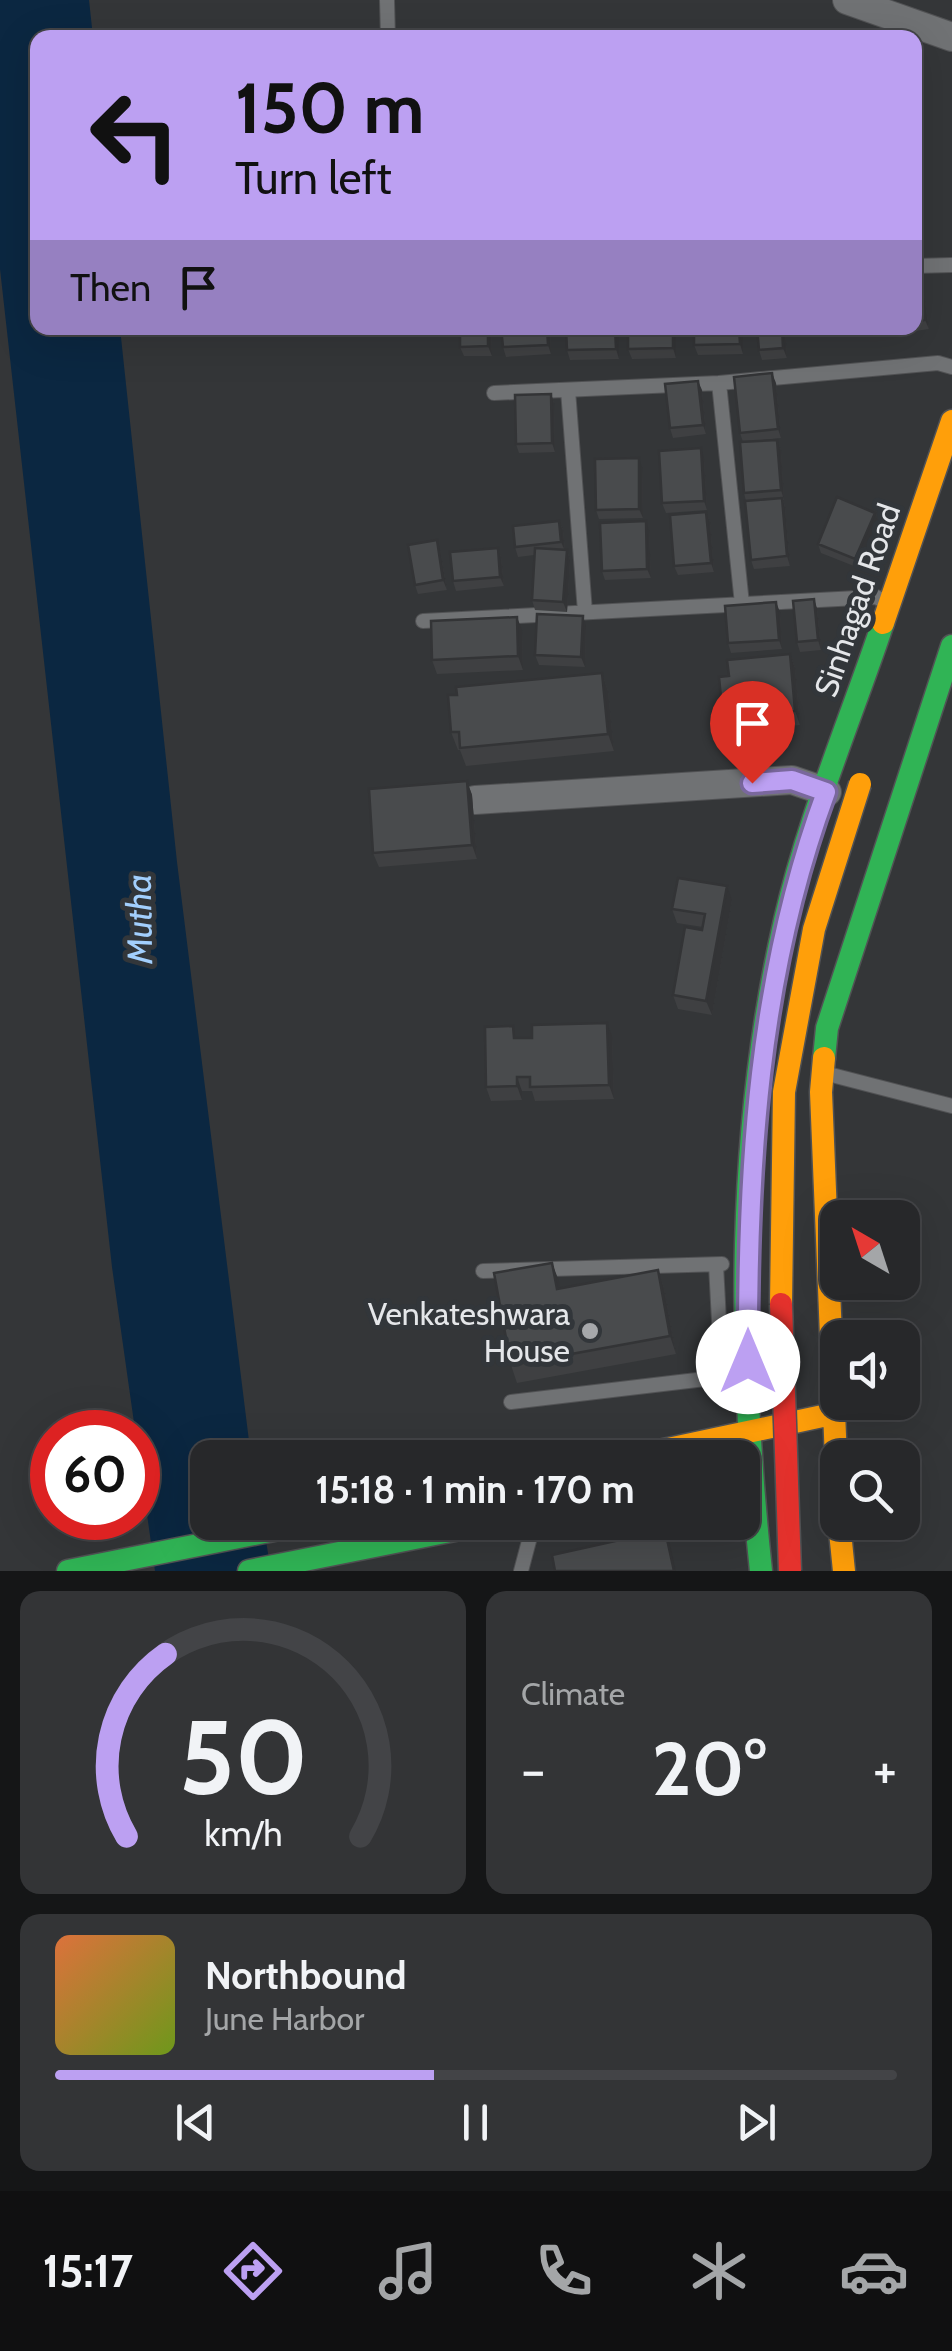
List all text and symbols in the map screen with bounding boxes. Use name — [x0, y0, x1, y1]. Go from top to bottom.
text: 150 m — [235, 65, 424, 151]
icon: left — [70, 70, 200, 200]
text: Turn left — [235, 151, 392, 205]
icon: arrive — [171, 260, 226, 315]
text: Then — [70, 264, 151, 311]
street label: Sinhagad Road — [806, 498, 908, 702]
pin — [710, 681, 795, 784]
icon: arrive — [725, 696, 780, 751]
water label: Mutha — [117, 873, 161, 966]
north arrow — [820, 1200, 920, 1300]
map controls — [820, 1200, 920, 1540]
place label: Venkateshwara House — [368, 1294, 571, 1370]
position arrow — [696, 1310, 800, 1414]
marker: Venkateshwara House — [579, 1320, 601, 1342]
button: sound — [820, 1320, 920, 1420]
speed limit sign: 60 — [30, 1410, 160, 1540]
button: search — [820, 1440, 920, 1540]
text: 15:18 · 1 min · 170 m — [316, 1466, 634, 1513]
text: Climate — [521, 1674, 625, 1713]
text: 50 — [178, 1694, 308, 1820]
text: 20° — [652, 1723, 766, 1814]
text: − — [521, 1736, 545, 1803]
text: + — [873, 1736, 897, 1803]
text: km/h — [204, 1812, 282, 1855]
text: Northbound — [205, 1952, 407, 1999]
text: June Harbor — [205, 1999, 364, 2038]
icon: previous — [168, 2095, 223, 2150]
icon: pause — [448, 2095, 503, 2150]
icon: next — [729, 2095, 784, 2150]
icon: directions — [218, 2236, 288, 2306]
icon: music — [373, 2236, 443, 2306]
icon: phone — [529, 2236, 599, 2306]
icon: climate — [684, 2236, 754, 2306]
icon: car — [839, 2236, 909, 2306]
text: 15:17 — [43, 2244, 133, 2298]

